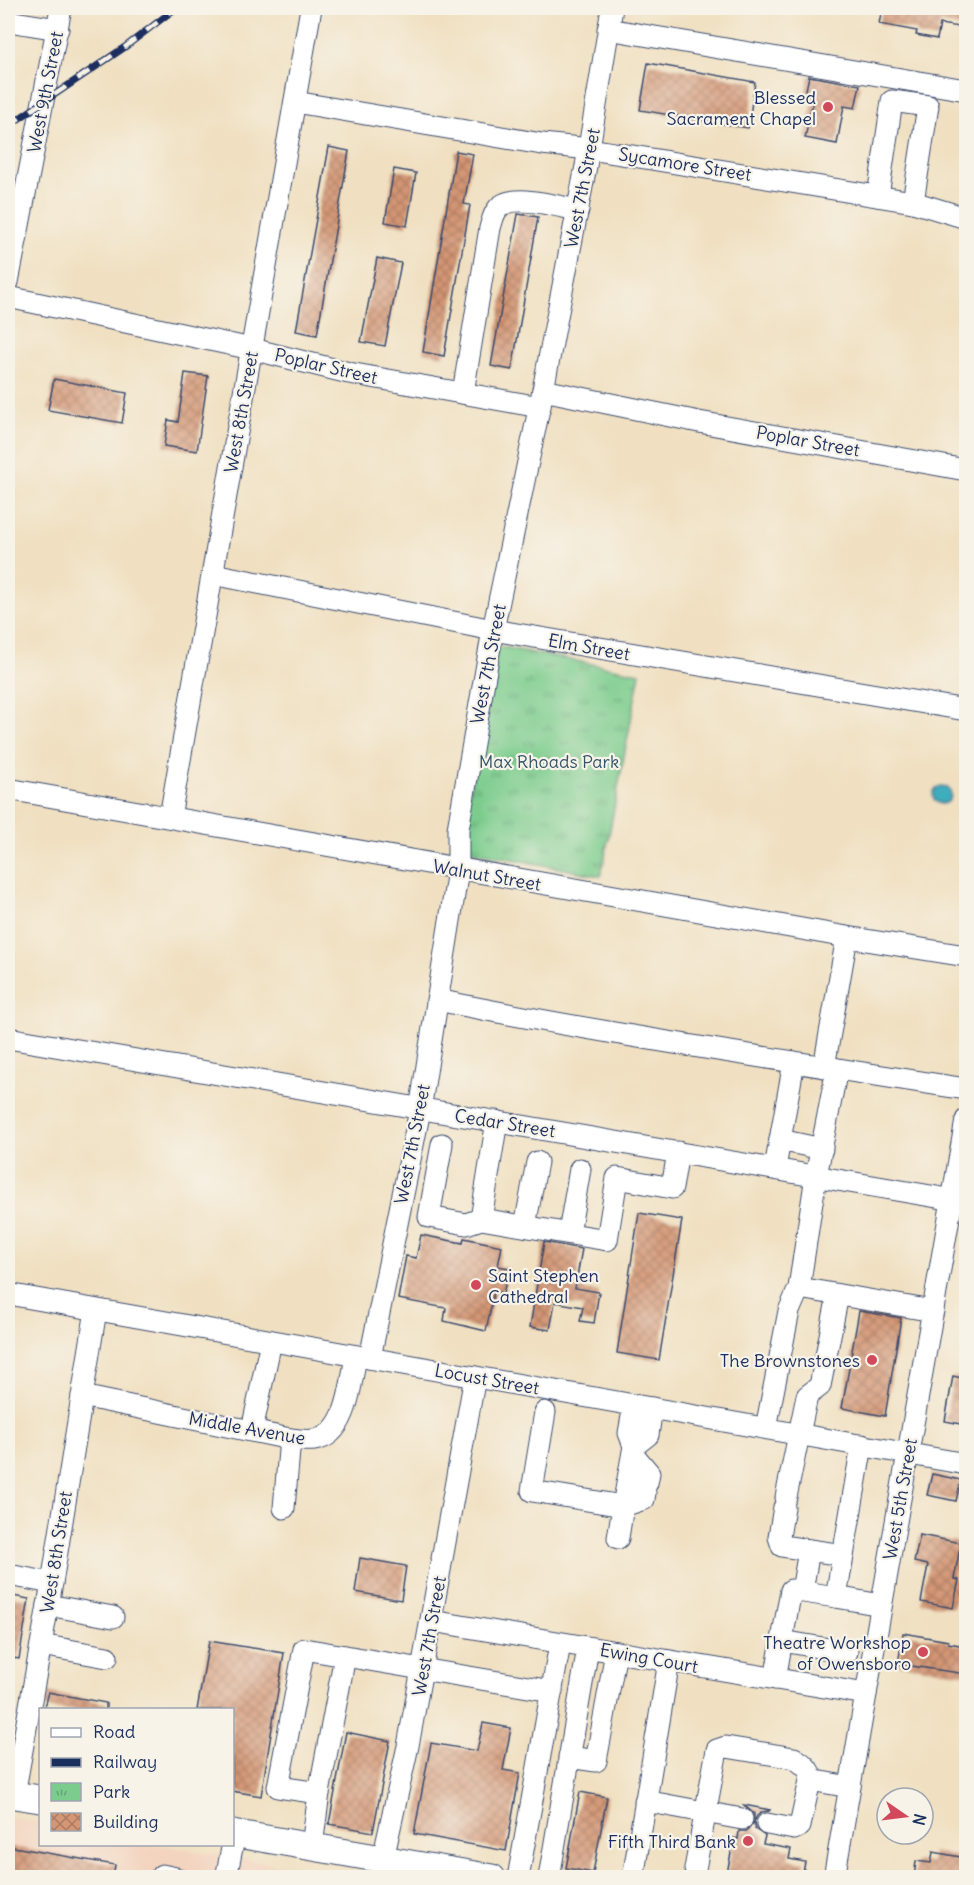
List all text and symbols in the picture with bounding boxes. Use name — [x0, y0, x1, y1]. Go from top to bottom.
street label: West 9th Street — [22, 29, 68, 155]
place label: Blessed Sacrament Chapel — [667, 86, 816, 130]
marker: Blessed Sacrament Chapel — [821, 100, 835, 114]
street label: West 7th Street — [559, 126, 605, 250]
street label: Sycamore Street — [617, 142, 753, 186]
street label: Poplar Street — [272, 343, 380, 389]
street label: West 8th Street — [219, 349, 263, 475]
street label: Poplar Street — [754, 421, 862, 461]
street label: West 7th Street — [465, 602, 511, 726]
street label: Elm Street — [546, 628, 632, 666]
park label: Max Rhoads Park — [479, 750, 619, 773]
street label: Walnut Street — [431, 854, 543, 896]
street label: West 7th Street — [389, 1082, 435, 1206]
street label: Cedar Street — [453, 1104, 557, 1142]
place label: Saint Stephen Cathedral — [488, 1264, 599, 1308]
marker: Saint Stephen Cathedral — [469, 1278, 483, 1292]
place label: The Brownstones — [720, 1349, 860, 1372]
marker: The Brownstones — [865, 1353, 879, 1367]
street label: Locust Street — [433, 1358, 541, 1400]
street label: Middle Avenue — [187, 1406, 307, 1450]
street label: West 5th Street — [878, 1436, 922, 1562]
street label: West 8th Street — [35, 1489, 77, 1615]
street label: West 7th Street — [407, 1574, 451, 1698]
place label: Theatre Workshop of Owensboro — [763, 1631, 911, 1675]
street label: Ewing Court — [598, 1638, 700, 1678]
marker: Theatre Workshop of Owensboro — [916, 1645, 930, 1659]
legend — [39, 1708, 234, 1846]
text: Road — [93, 1720, 136, 1743]
text: Railway — [93, 1750, 157, 1773]
text: Park — [93, 1780, 130, 1803]
north arrow — [875, 1786, 935, 1846]
text: Building — [93, 1810, 158, 1833]
text: N — [909, 1812, 931, 1827]
place label: Fifth Third Bank — [608, 1830, 736, 1853]
marker: Fifth Third Bank — [741, 1834, 755, 1848]

